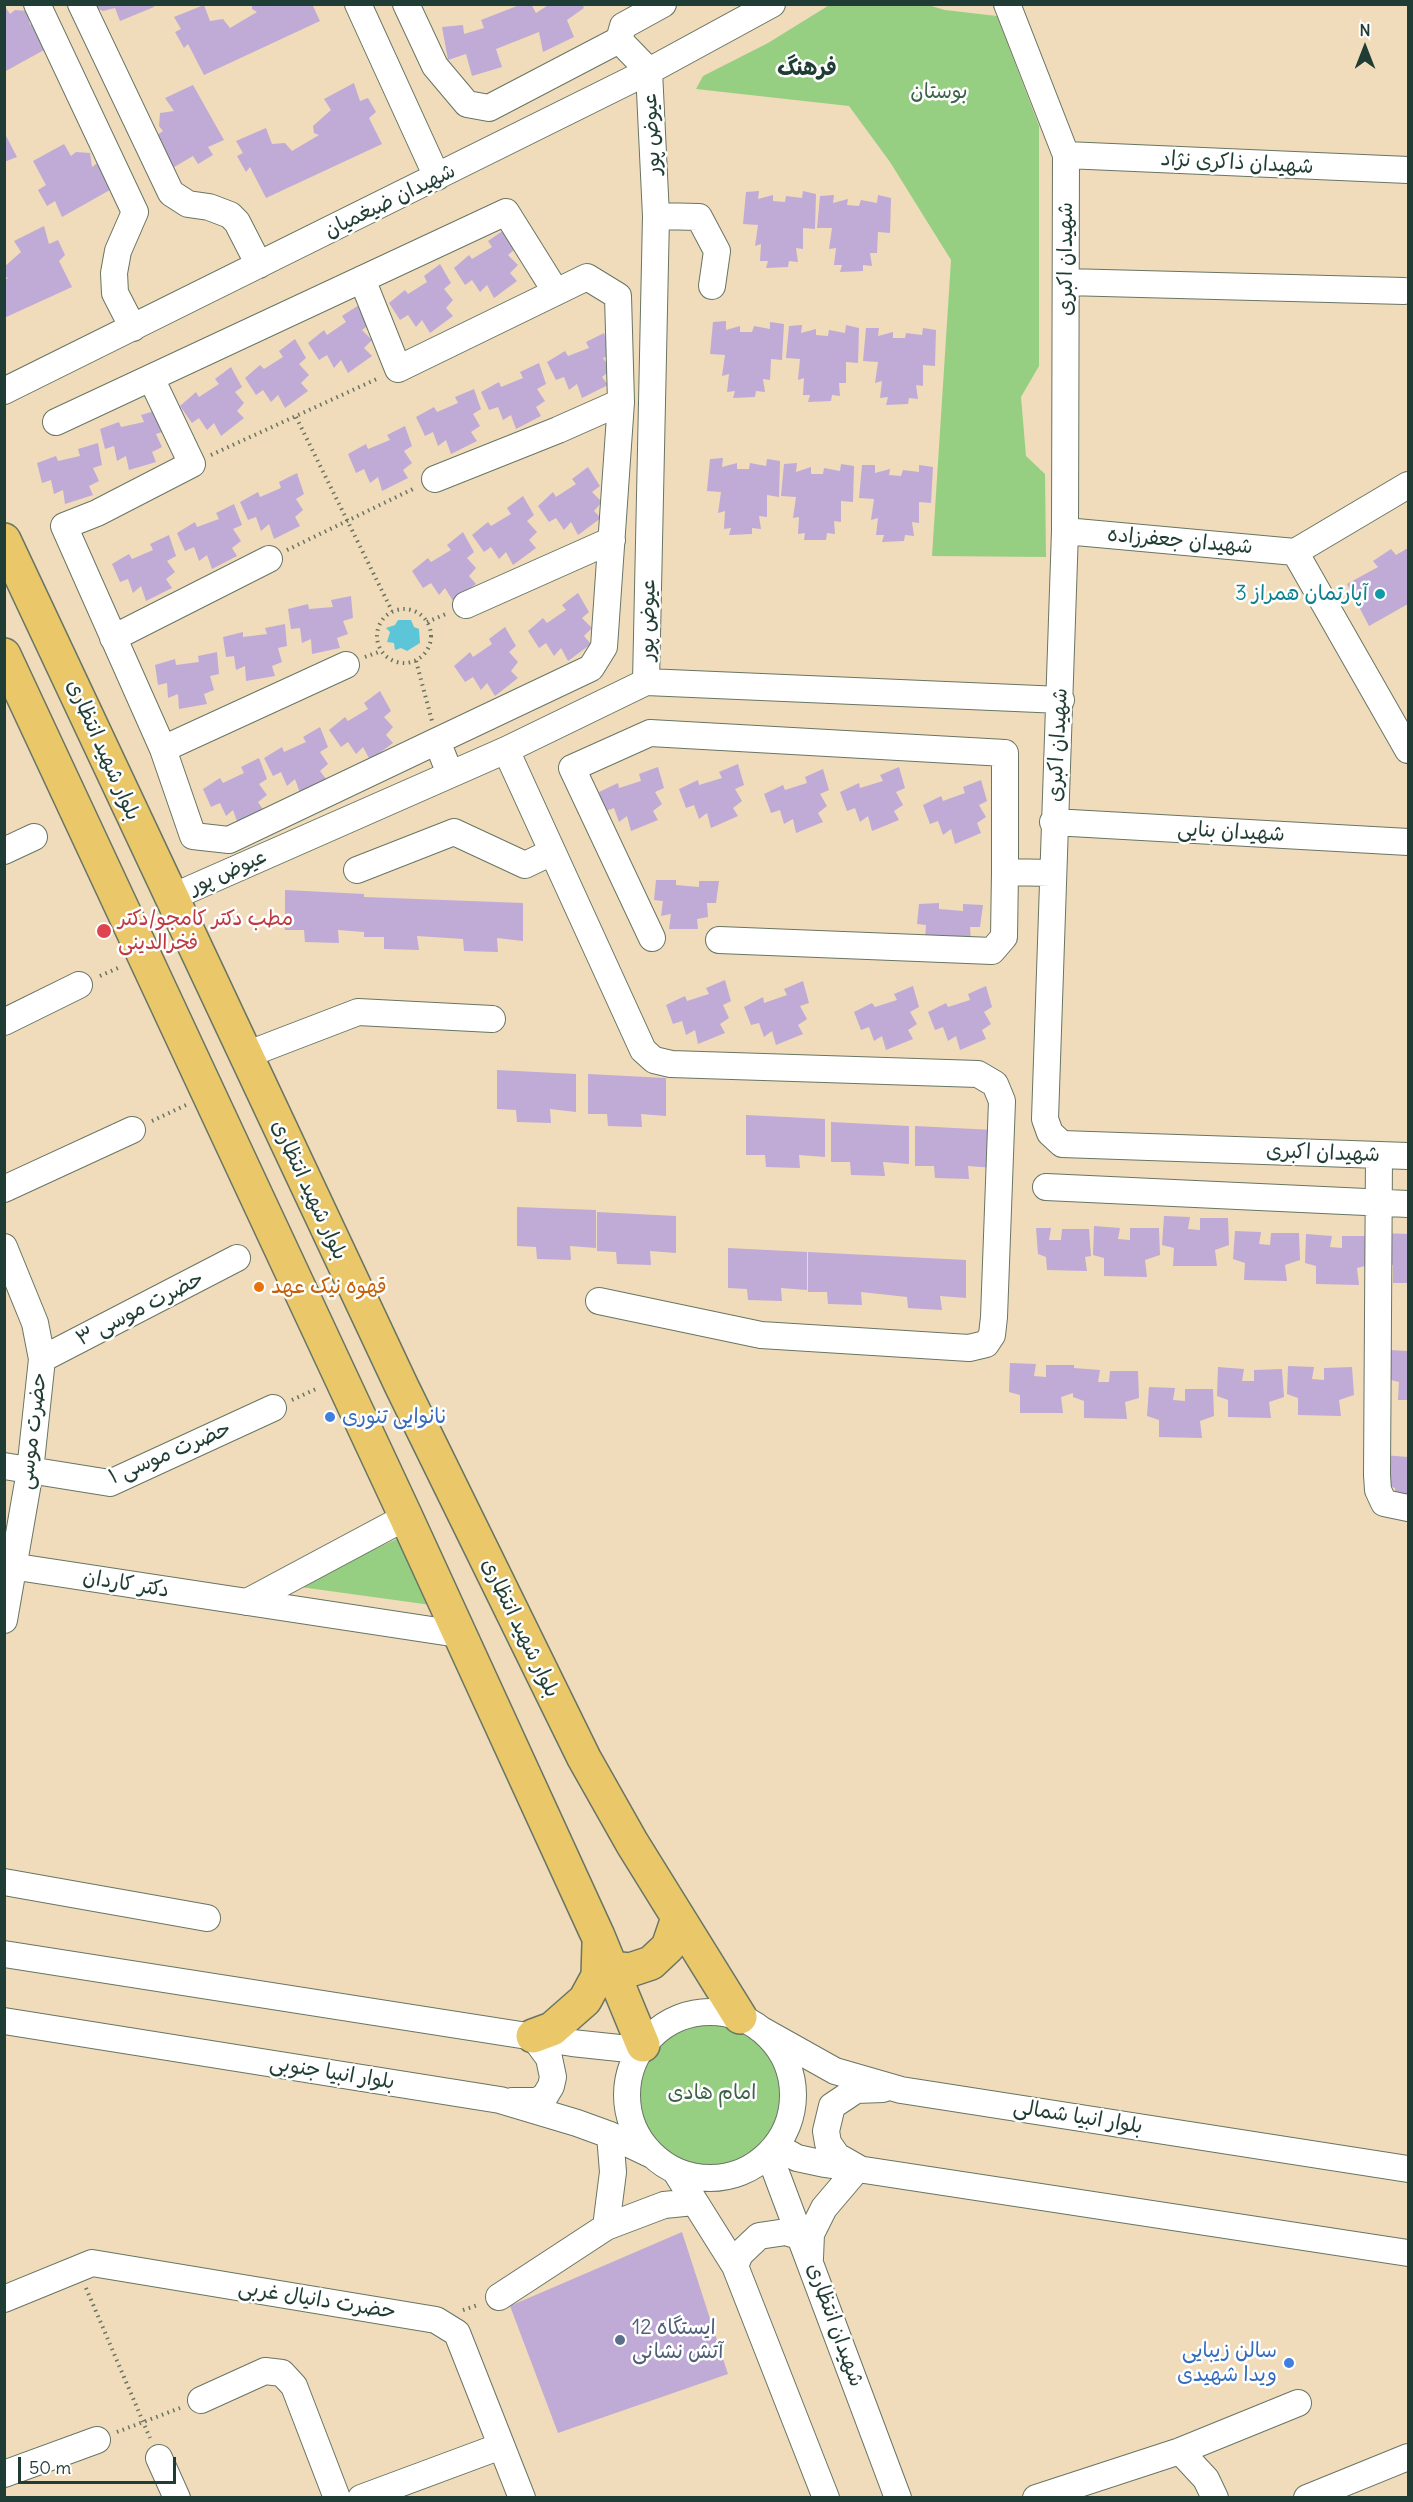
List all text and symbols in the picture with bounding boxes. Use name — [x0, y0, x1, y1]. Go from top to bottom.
north arrow — [1335, 18, 1395, 78]
text: N — [1359, 20, 1371, 40]
district label: فرهنگ — [777, 56, 837, 82]
park label: بوستان — [910, 79, 968, 105]
street label: عیوض پور — [637, 93, 667, 175]
street label: شهیدان ذاکری نژاد — [1160, 146, 1314, 180]
street label: شهیدان ضیغمیان — [320, 158, 460, 244]
street label: شهیدان اکبری — [1053, 202, 1079, 316]
street label: شهیدان جعفرزاده — [1106, 522, 1254, 560]
street label: عیوض پور — [635, 579, 661, 661]
place label: آپارتمان همراز 3 — [1235, 581, 1368, 607]
marker: آپارتمان همراز 3 — [1373, 587, 1387, 601]
street label: بلوار شهید انتظاری — [61, 676, 145, 824]
street label: شهیدان اکبری — [1042, 687, 1074, 803]
street label: شهیدان بنایی — [1177, 817, 1285, 847]
street label: عیوض پور — [186, 844, 270, 900]
place label: مطب دکتر کامجو/دکتر فخرالدینی — [118, 906, 293, 956]
marker: مطب دکتر کامجو/دکتر فخرالدینی — [95, 922, 113, 940]
street label: بلوار شهید انتظاری — [266, 1116, 352, 1264]
street label: شهیدان اکبری — [1266, 1138, 1380, 1168]
street label: حضرت موسی ۳ — [72, 1266, 208, 1352]
place label: قهوه نیک عهد — [271, 1274, 387, 1300]
marker: قهوه نیک عهد — [252, 1280, 266, 1294]
street label: حضرت موسی — [13, 1371, 53, 1491]
place label: نانوایی تنوری — [342, 1404, 447, 1430]
marker: نانوایی تنوری — [323, 1410, 337, 1424]
street label: حضرت موسی ۱ — [105, 1416, 235, 1490]
street label: بلوار شهید انتظاری — [475, 1554, 565, 1702]
street label: دکتر کاردان — [81, 1565, 171, 1603]
street label: بلوار انبیا جنوبی — [268, 2051, 396, 2095]
park label: امام هادی — [668, 2080, 756, 2106]
street label: بلوار انبیا شمالی — [1012, 2094, 1144, 2140]
street label: شهیدان انتظاری — [801, 2260, 869, 2390]
street label: حضرت دانیال غربی — [236, 2275, 398, 2325]
place label: ایستگاه 12 آتش نشانی — [632, 2315, 723, 2365]
marker: ایستگاه 12 آتش نشانی — [613, 2333, 627, 2347]
place label: سالن زیبایی ویدا شهیدی — [1177, 2338, 1277, 2388]
marker: سالن زیبایی ویدا شهیدی — [1282, 2356, 1296, 2370]
scale bar — [21, 2445, 178, 2483]
text: 50 m — [29, 2456, 71, 2479]

